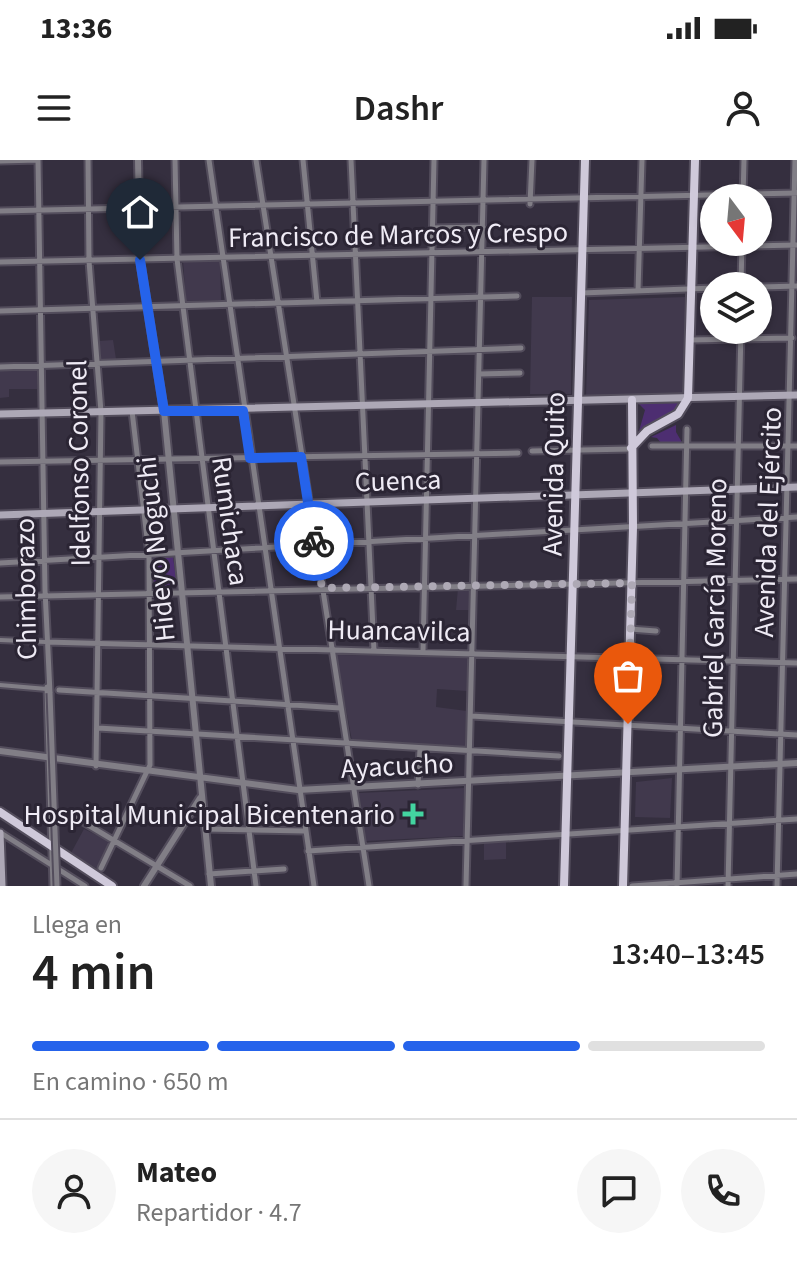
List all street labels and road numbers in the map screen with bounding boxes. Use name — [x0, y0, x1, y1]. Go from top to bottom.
street label: Francisco de Marcos y Crespo — [228, 212, 568, 258]
street label: Idelfonso Coronel — [57, 359, 101, 567]
street label: Avenida Quito — [533, 392, 575, 557]
street label: Avenida del Ejército — [744, 406, 792, 638]
street label: Hideyo Noguchi — [126, 454, 186, 643]
street label: Rumichaca — [201, 454, 259, 588]
street label: Cuenca — [354, 459, 442, 503]
street label: Gabriel García Moreno — [693, 478, 737, 738]
street label: Chimborazo — [5, 518, 47, 660]
street label: Huancavilca — [327, 610, 471, 652]
street label: Ayacucho — [340, 743, 454, 789]

